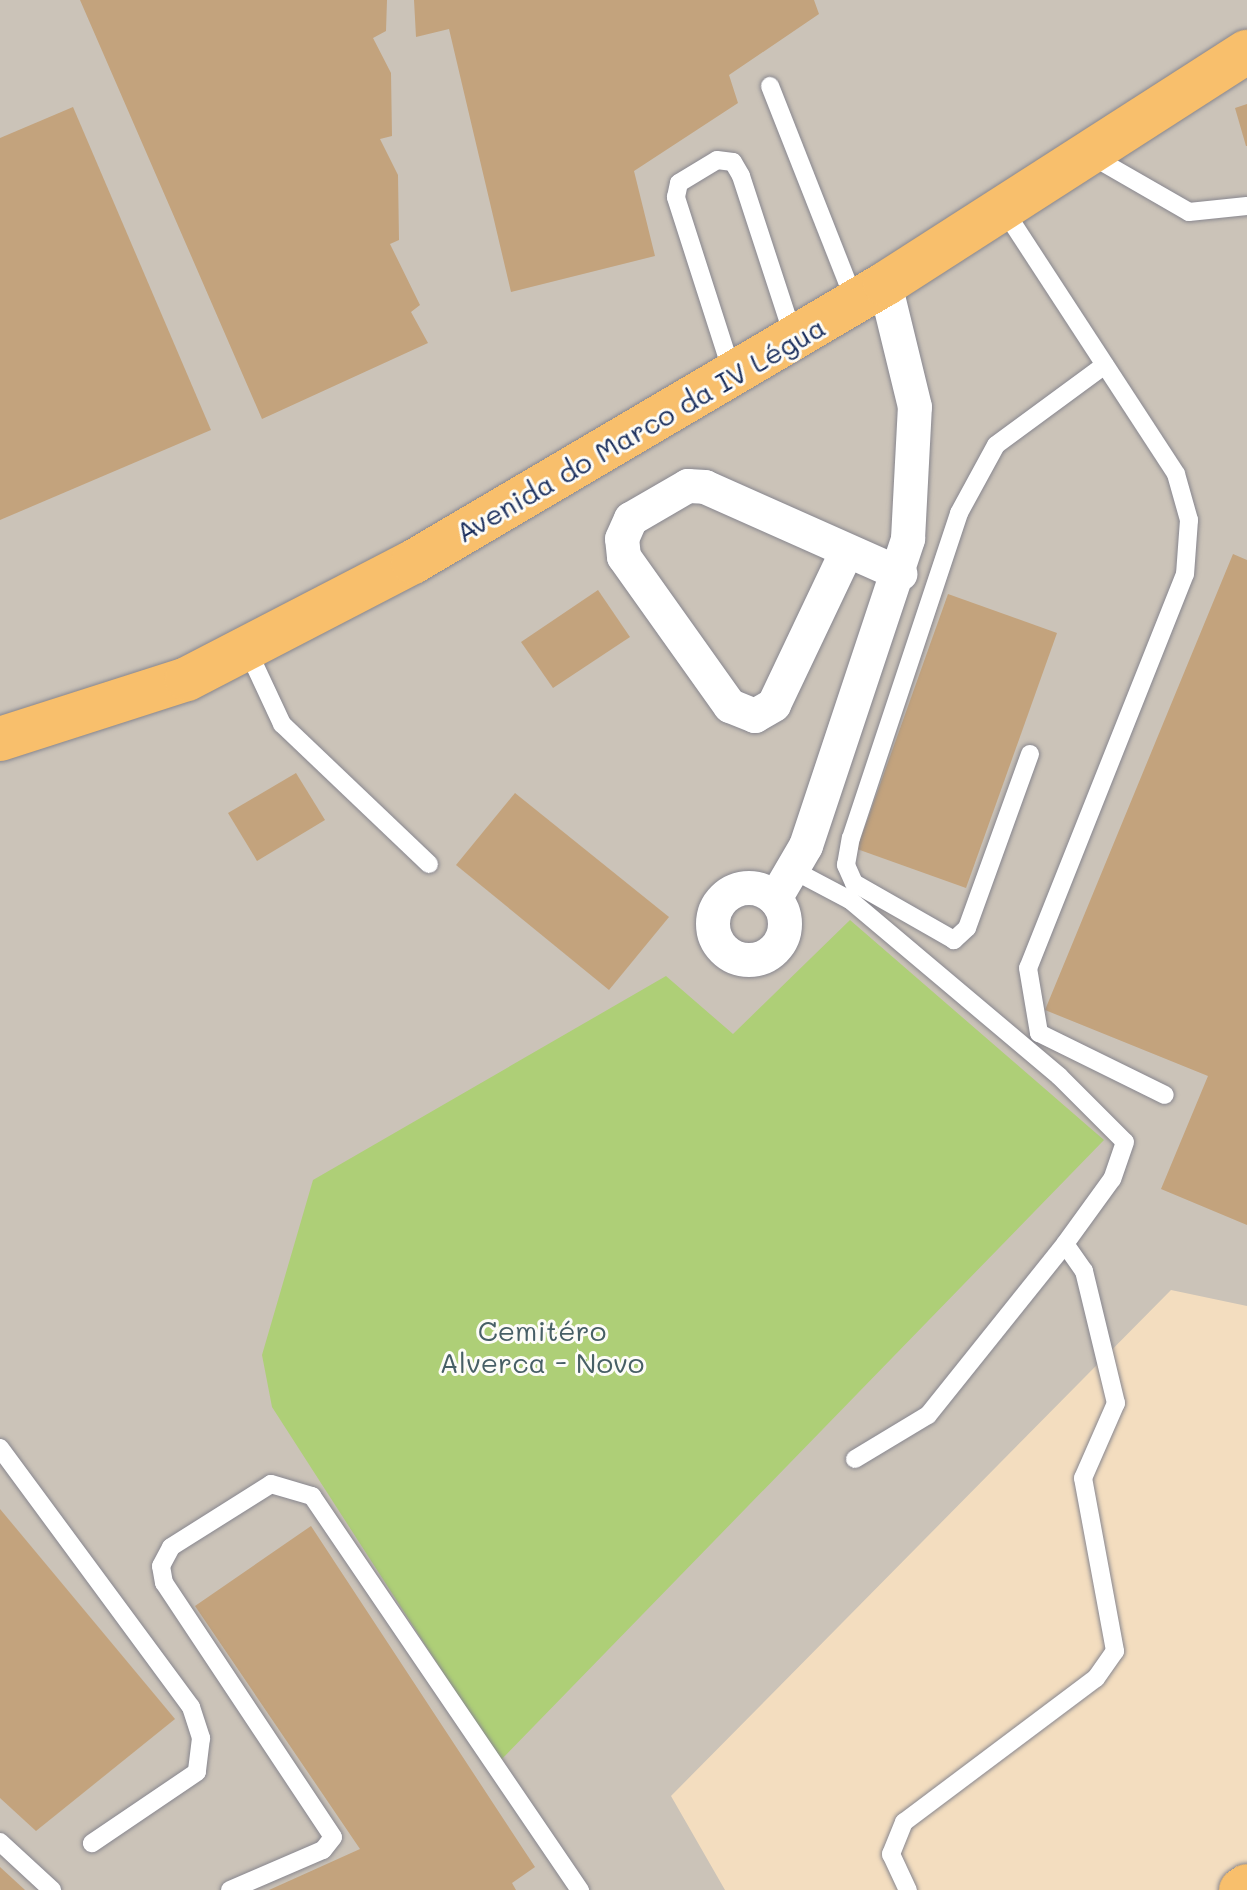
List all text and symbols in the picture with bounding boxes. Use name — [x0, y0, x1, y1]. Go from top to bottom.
street label: Avenida do Marco da IV Légua — [449, 309, 831, 549]
park label: Cemitéro Alverca - Novo — [440, 1313, 644, 1379]

